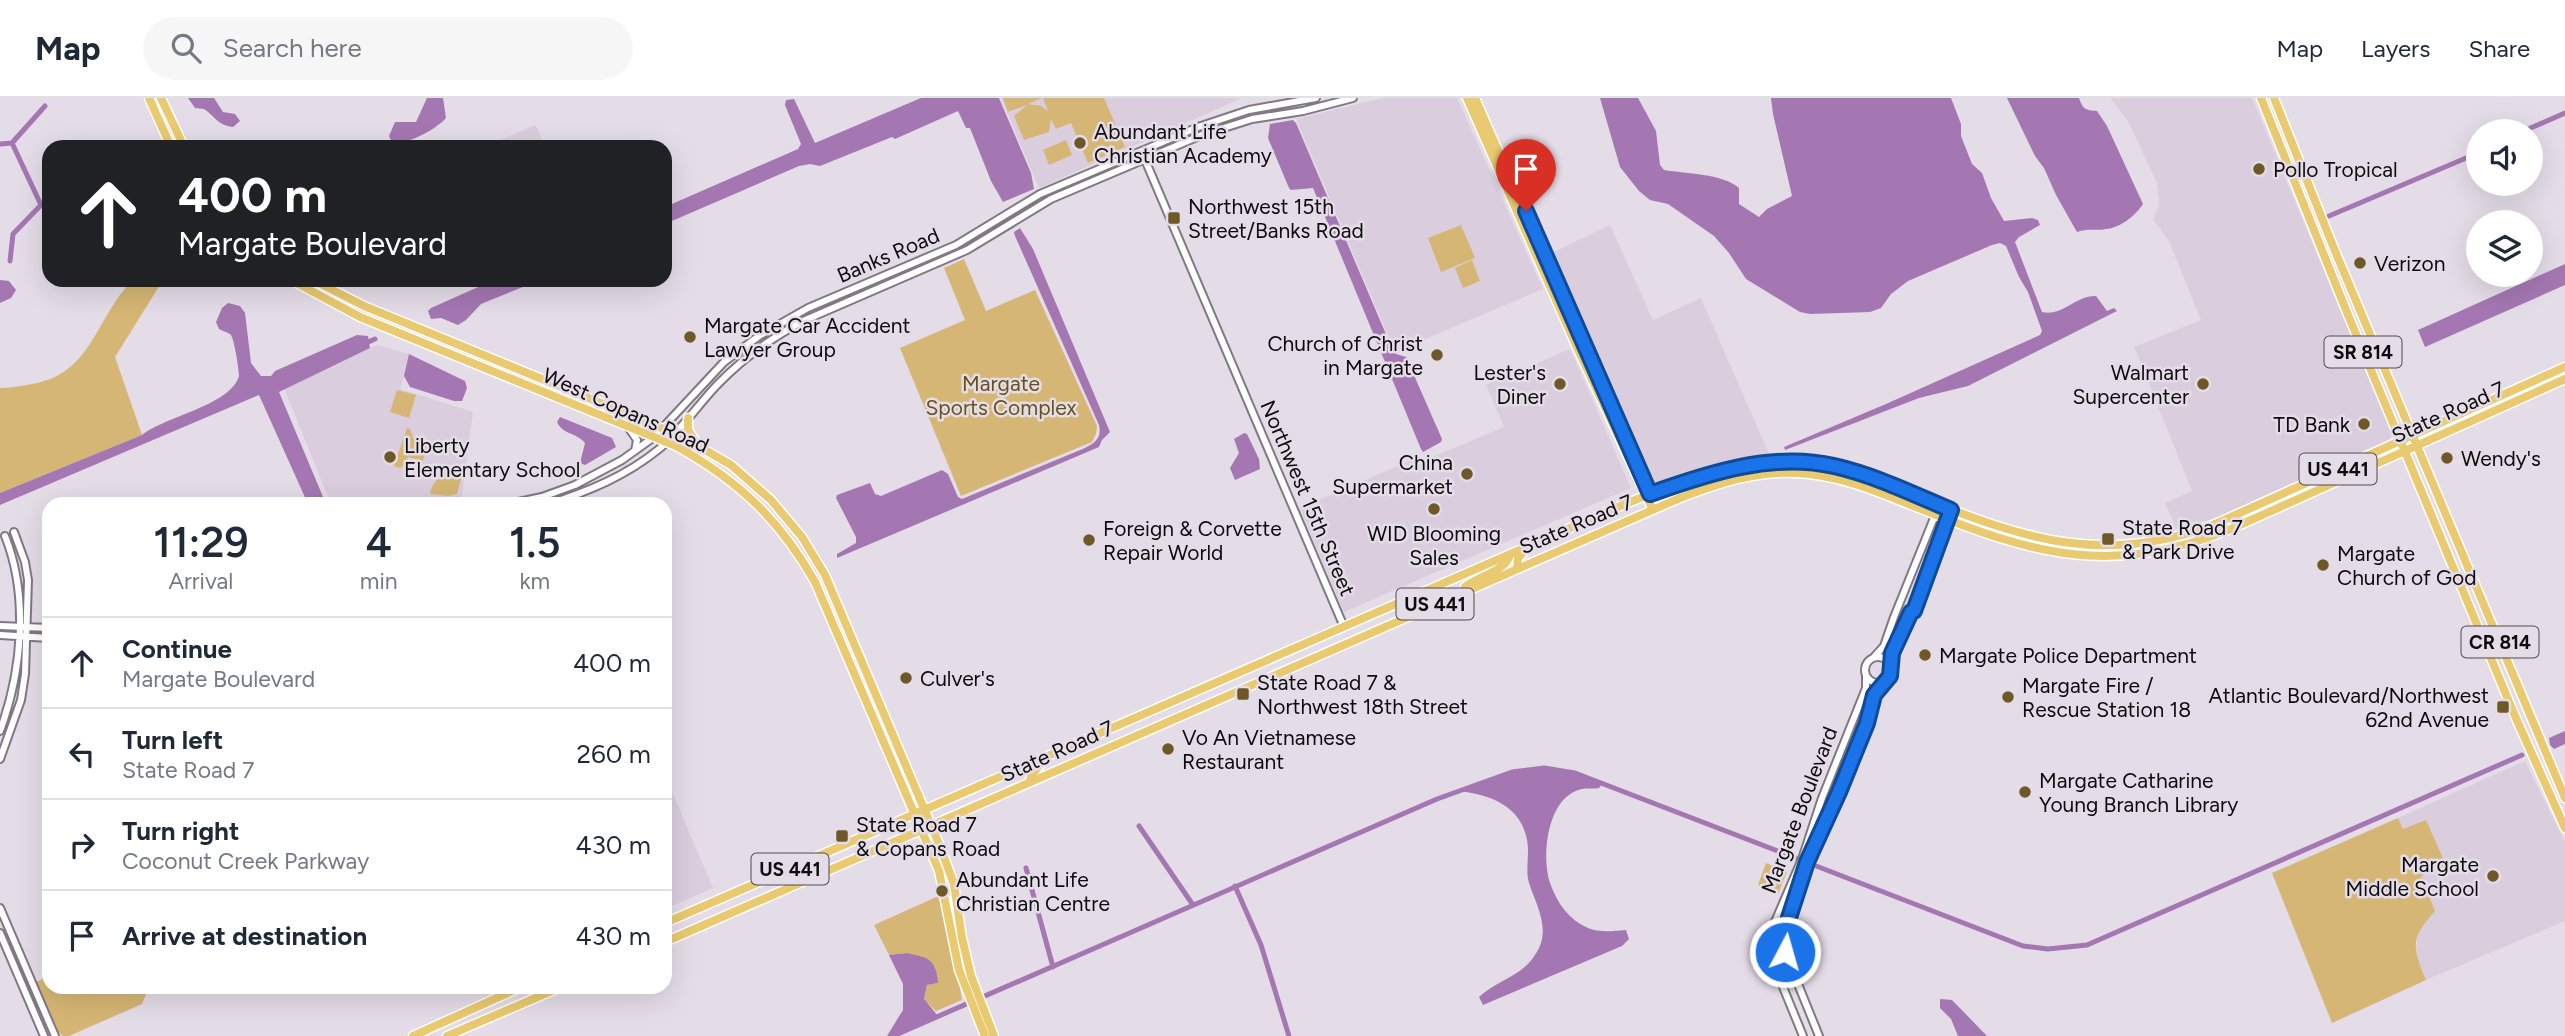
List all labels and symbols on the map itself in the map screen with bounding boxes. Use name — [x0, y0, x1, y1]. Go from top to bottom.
place label: Abundant Life Christian Academy — [1094, 119, 1272, 168]
marker: Abundant Life Christian Academy — [1072, 135, 1088, 151]
pin — [1496, 139, 1556, 211]
place label: Pollo Tropical — [2273, 157, 2398, 182]
marker: Pollo Tropical — [2251, 161, 2267, 177]
place label: Northwest 15th Street/Banks Road — [1188, 194, 1364, 243]
marker: Northwest 15th Street/Banks Road — [1166, 210, 1182, 226]
street label: Banks Road — [833, 222, 943, 288]
place label: Verizon — [2374, 251, 2445, 276]
marker: Verizon — [2352, 255, 2368, 271]
place label: Margate Car Accident Lawyer Group — [704, 313, 910, 362]
marker: Margate Car Accident Lawyer Group — [682, 329, 698, 345]
place label: Church of Christ in Margate — [1267, 331, 1423, 380]
road number: SR 814 — [2324, 336, 2402, 368]
marker: Church of Christ in Margate — [1429, 347, 1445, 363]
place label: Lester's Diner — [1473, 360, 1546, 409]
place label: Walmart Supercenter — [2072, 360, 2189, 409]
street label: West Copans Road — [539, 362, 713, 458]
park label: Margate Sports Complex — [925, 371, 1077, 420]
marker: Lester's Diner — [1552, 376, 1568, 392]
marker: Walmart Supercenter — [2195, 376, 2211, 392]
street label: State Road 7 — [2388, 376, 2508, 448]
street label: Northwest 15th Street — [1255, 396, 1361, 600]
place label: TD Bank — [2273, 412, 2351, 437]
marker: TD Bank — [2356, 416, 2372, 432]
place label: Liberty Elementary School — [404, 433, 580, 482]
place label: Wendy's — [2461, 446, 2541, 471]
marker: Liberty Elementary School — [382, 449, 398, 465]
place label: China Supermarket — [1332, 450, 1453, 499]
marker: Wendy's — [2439, 450, 2455, 466]
road number: US 441 — [2300, 454, 2376, 484]
marker: China Supermarket — [1459, 466, 1475, 482]
street label: State Road 7 — [1515, 489, 1637, 559]
marker: WID Blooming Sales — [1426, 501, 1442, 517]
place label: State Road 7 & Park Drive — [2122, 515, 2243, 564]
place label: Foreign & Corvette Repair World — [1103, 516, 1282, 565]
place label: WID Blooming Sales — [1367, 521, 1501, 570]
marker: State Road 7 & Park Drive — [2100, 531, 2116, 547]
marker: Foreign & Corvette Repair World — [1081, 532, 1097, 548]
place label: Margate Church of God — [2337, 541, 2477, 590]
marker: Margate Church of God — [2315, 557, 2331, 573]
road number: US 441 — [1396, 589, 1474, 620]
road number: CR 814 — [2462, 626, 2538, 657]
place label: Margate Police Department — [1939, 643, 2197, 668]
marker: Margate Police Department — [1917, 647, 1933, 663]
place label: Culver's — [920, 666, 995, 691]
marker: Culver's — [898, 670, 914, 686]
place label: State Road 7 & Northwest 18th Street — [1257, 670, 1468, 719]
place label: Margate Fire / Rescue Station 18 — [2022, 673, 2191, 722]
place label: Atlantic Boulevard/Northwest 62nd Avenue — [2209, 683, 2489, 732]
marker: State Road 7 & Northwest 18th Street — [1235, 686, 1251, 702]
marker: Margate Fire / Rescue Station 18 — [2000, 689, 2016, 705]
marker: Atlantic Boulevard/Northwest 62nd Avenue — [2495, 699, 2511, 715]
street label: State Road 7 — [997, 715, 1117, 787]
street label: Margate Boulevard — [1756, 723, 1842, 897]
place label: Vo An Vietnamese Restaurant — [1182, 725, 1356, 774]
marker: Vo An Vietnamese Restaurant — [1160, 741, 1176, 757]
place label: Margate Catharine Young Branch Library — [2039, 768, 2238, 817]
marker: Margate Catharine Young Branch Library — [2017, 784, 2033, 800]
place label: State Road 7 & Copans Road — [856, 812, 1000, 861]
marker: State Road 7 & Copans Road — [834, 828, 850, 844]
place label: Margate Middle School — [2346, 852, 2479, 901]
road number: US 441 — [752, 854, 828, 884]
place label: Abundant Life Christian Centre — [956, 867, 1110, 916]
marker: Margate Middle School — [2485, 868, 2501, 884]
marker: Abundant Life Christian Centre — [934, 883, 950, 899]
position arrow — [1748, 915, 1822, 989]

